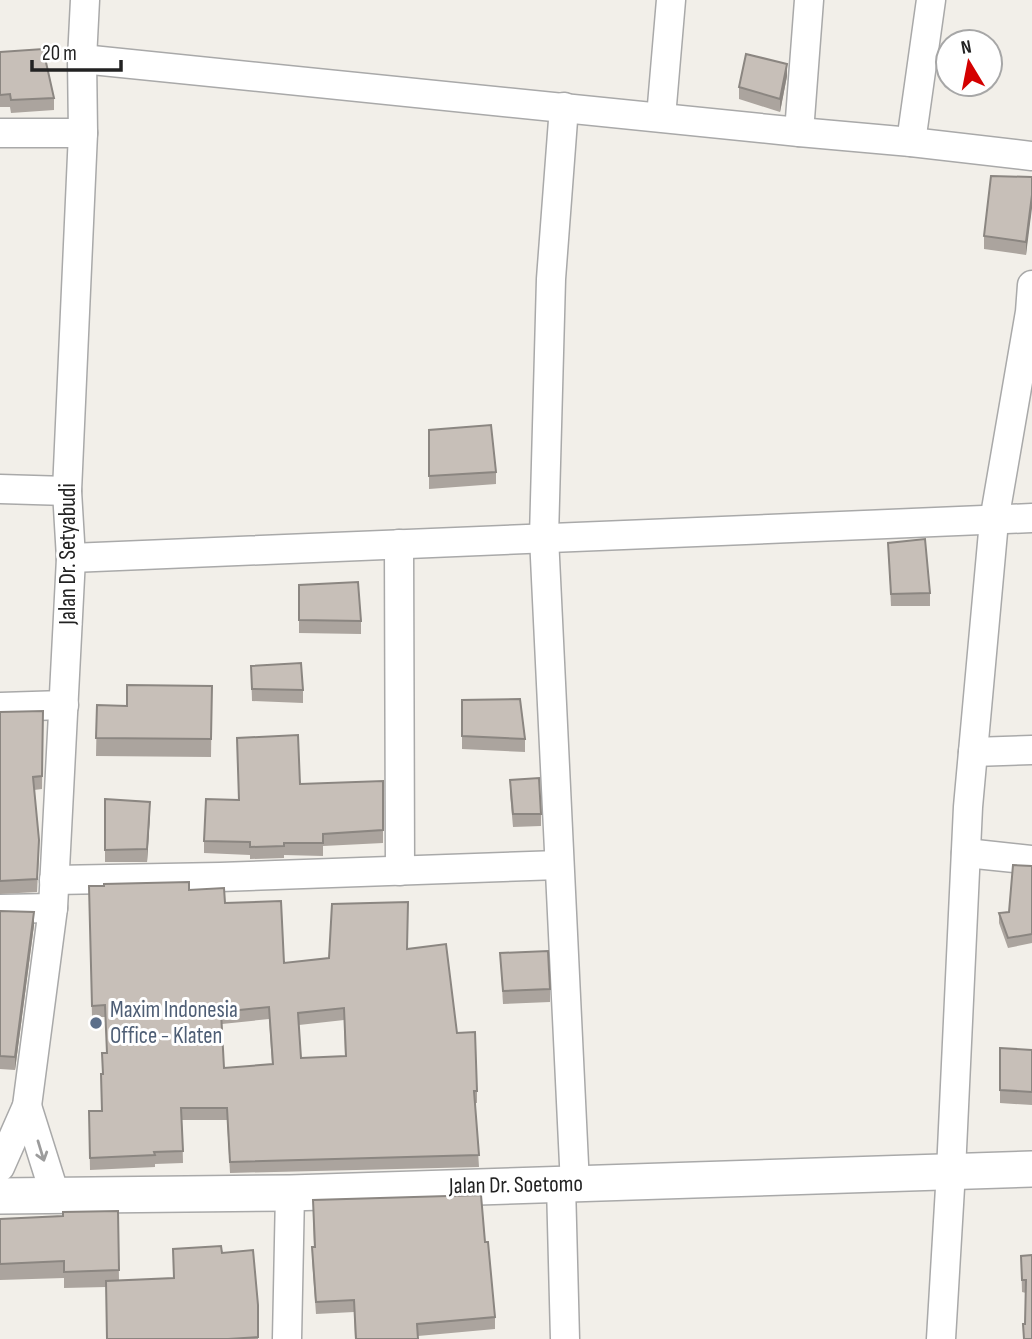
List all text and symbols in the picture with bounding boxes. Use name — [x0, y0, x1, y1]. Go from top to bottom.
scale bar — [32, 28, 121, 72]
north arrow — [934, 28, 1004, 98]
text: N — [959, 36, 973, 60]
text: 20 m — [42, 41, 77, 66]
street label: Jalan Dr. Setyabudi — [54, 483, 82, 626]
place label: Maxim Indonesia Office - Klaten — [110, 996, 238, 1050]
marker: Maxim Indonesia Office - Klaten — [88, 1015, 104, 1031]
one-way arrow — [35, 1140, 48, 1162]
street label: Jalan Dr. Soetomo — [448, 1170, 583, 1200]

